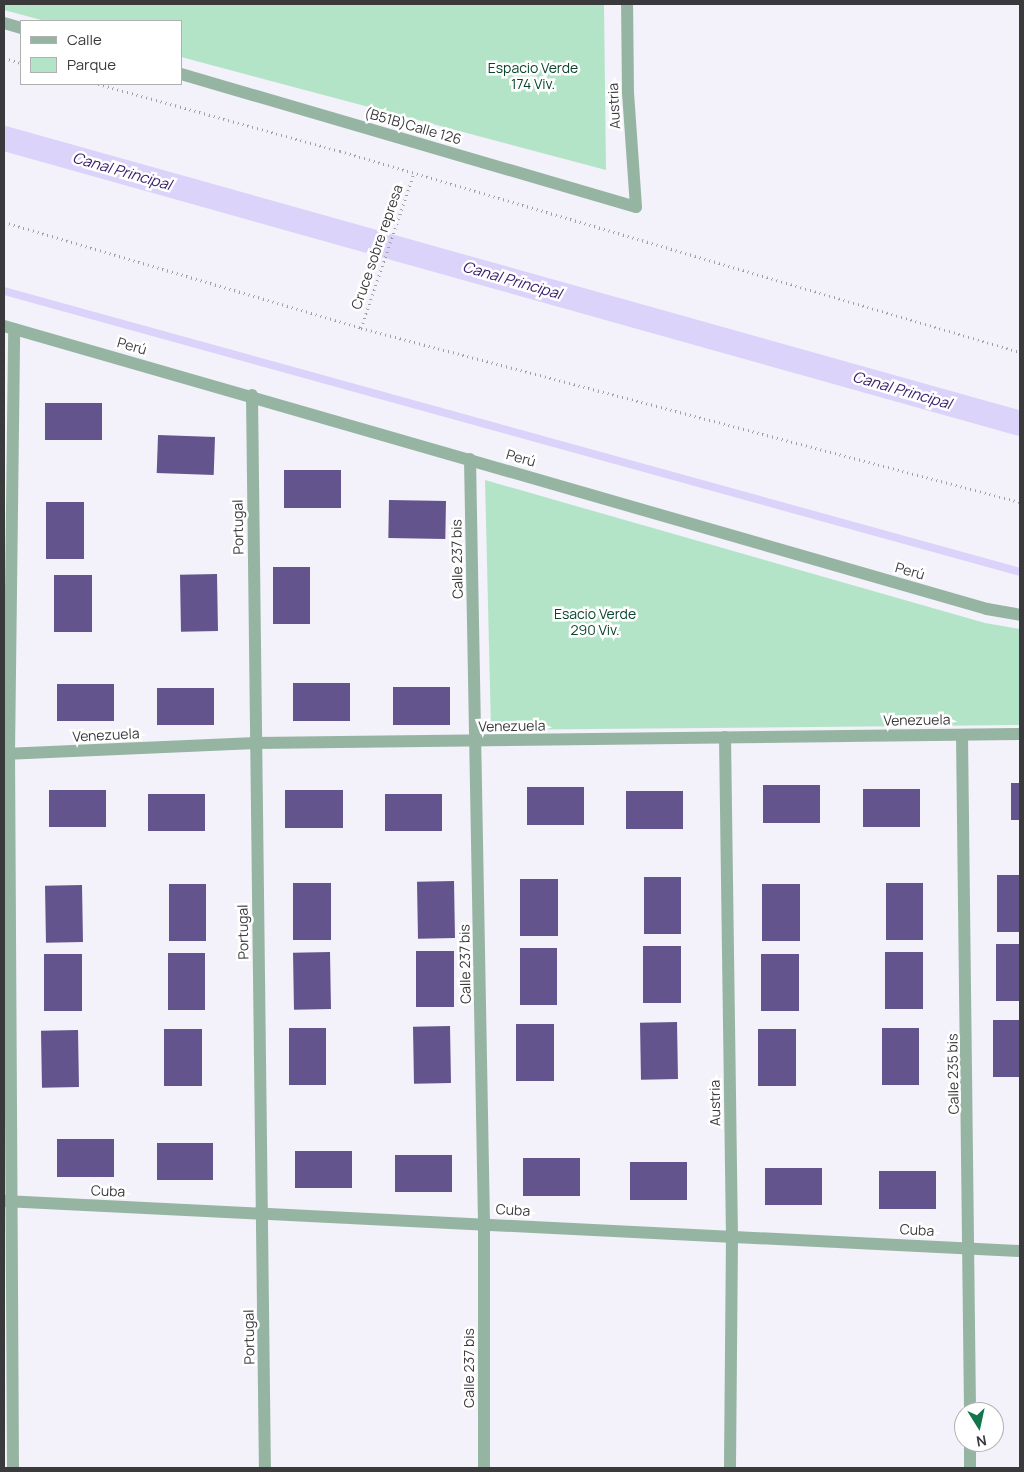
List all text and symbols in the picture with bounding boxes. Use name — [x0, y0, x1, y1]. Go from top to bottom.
legend — [20, 20, 182, 85]
text: Calle — [67, 29, 102, 50]
text: Parque — [67, 54, 116, 75]
park label: Espacio Verde 174 Viv. — [488, 60, 578, 92]
street label: Austria — [604, 82, 624, 130]
street label: (B51B)Calle 126 — [363, 104, 463, 148]
water label: Canal Principal — [71, 148, 173, 194]
street label: Cruce sobre represa — [348, 182, 406, 312]
water label: Canal Principal — [461, 257, 563, 303]
street label: Perú — [115, 334, 149, 358]
water label: Canal Principal — [851, 367, 953, 413]
street label: Perú — [504, 446, 538, 470]
street label: Portugal — [229, 499, 247, 555]
street label: Calle 237 bis — [448, 519, 466, 599]
street label: Perú — [893, 559, 927, 583]
park label: Esacio Verde 290 Viv. — [554, 606, 636, 638]
street label: Venezuela — [883, 711, 951, 729]
street label: Venezuela — [478, 717, 546, 735]
street label: Venezuela — [72, 725, 140, 745]
street label: Portugal — [234, 904, 252, 960]
street label: Calle 237 bis — [456, 924, 474, 1004]
street label: Calle 235 bis — [944, 1033, 962, 1115]
street label: Austria — [706, 1080, 724, 1126]
street label: Cuba — [91, 1182, 125, 1200]
street label: Cuba — [495, 1201, 531, 1219]
street label: Cuba — [899, 1221, 935, 1239]
street label: Portugal — [240, 1309, 258, 1365]
street label: Calle 237 bis — [461, 1328, 477, 1408]
north arrow — [954, 1402, 1004, 1452]
text: N — [975, 1431, 988, 1452]

